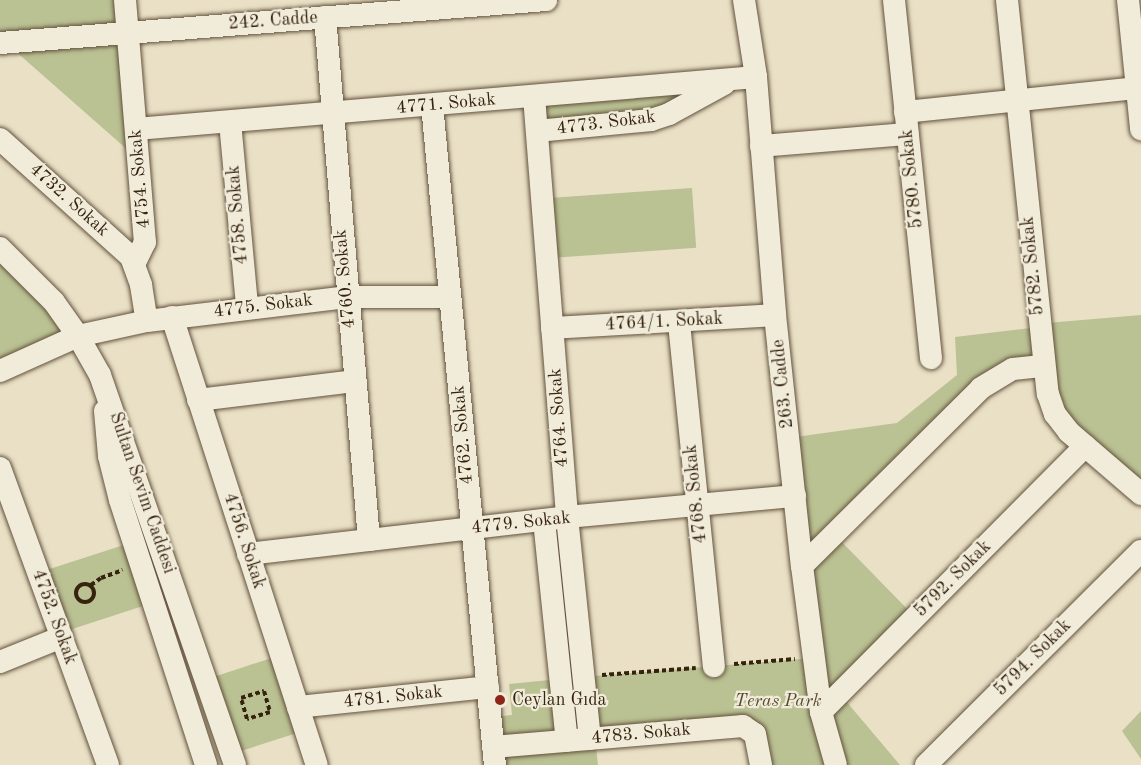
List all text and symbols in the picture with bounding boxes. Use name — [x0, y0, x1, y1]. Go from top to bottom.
street label: 242. Cadde — [228, 7, 318, 35]
street label: 4771. Sokak — [395, 89, 497, 119]
street label: 4773. Sokak — [555, 106, 657, 140]
street label: 4754. Sokak — [125, 128, 155, 230]
street label: 5780. Sokak — [896, 128, 928, 230]
street label: 4732. Sokak — [25, 159, 113, 241]
street label: 4758. Sokak — [223, 164, 253, 266]
street label: 5782. Sokak — [1017, 215, 1049, 317]
street label: 4760. Sokak — [330, 228, 360, 330]
street label: 4775. Sokak — [212, 289, 314, 323]
street label: 4764/1. Sokak — [604, 308, 724, 336]
street label: 263. Cadde — [768, 338, 798, 430]
street label: 4764. Sokak — [545, 368, 573, 468]
street label: 4762. Sokak — [448, 384, 478, 486]
street label: Sultan Sevim Caddesi — [104, 409, 180, 577]
street label: 4768. Sokak — [680, 443, 712, 545]
street label: 4756. Sokak — [218, 490, 270, 592]
street label: 4779. Sokak — [470, 507, 572, 539]
street label: 5792. Sokak — [910, 536, 996, 622]
street label: 4752. Sokak — [27, 567, 81, 667]
street label: 5794. Sokak — [990, 615, 1076, 701]
street label: 4781. Sokak — [342, 681, 444, 713]
place label: Ceylan Gıda — [512, 689, 606, 711]
park label: Teras Park — [735, 690, 821, 712]
marker: Ceylan Gıda — [493, 693, 507, 707]
street label: 4783. Sokak — [590, 719, 692, 749]

